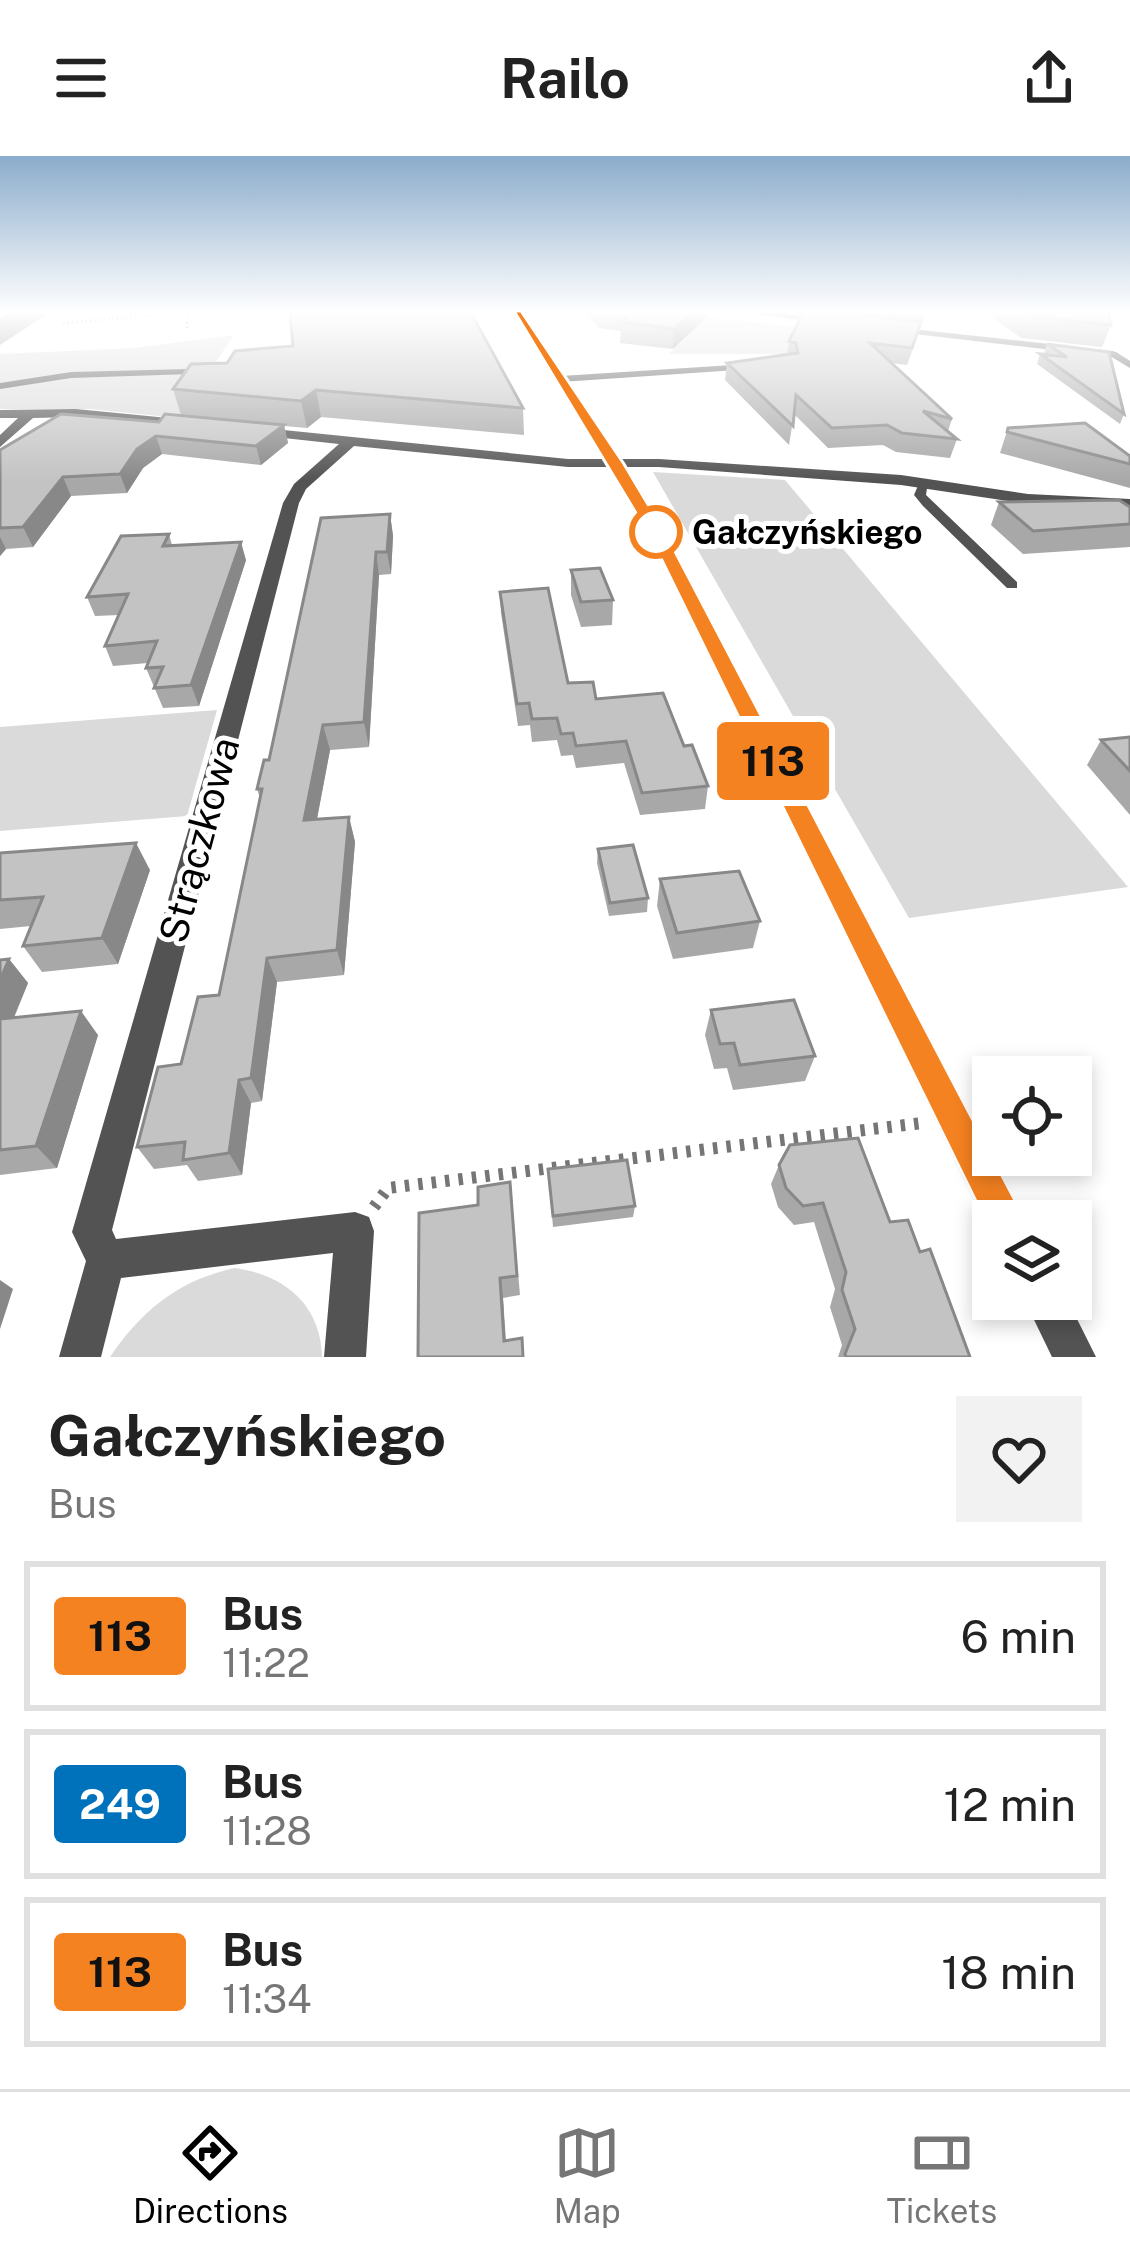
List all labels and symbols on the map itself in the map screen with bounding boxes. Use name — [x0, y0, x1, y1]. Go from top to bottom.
marker: Gałczyńskiego — [631, 507, 681, 557]
place label: Gałczyńskiego — [692, 513, 923, 551]
line badge: 113 — [704, 722, 842, 800]
street label: Strączkowa — [150, 732, 248, 948]

